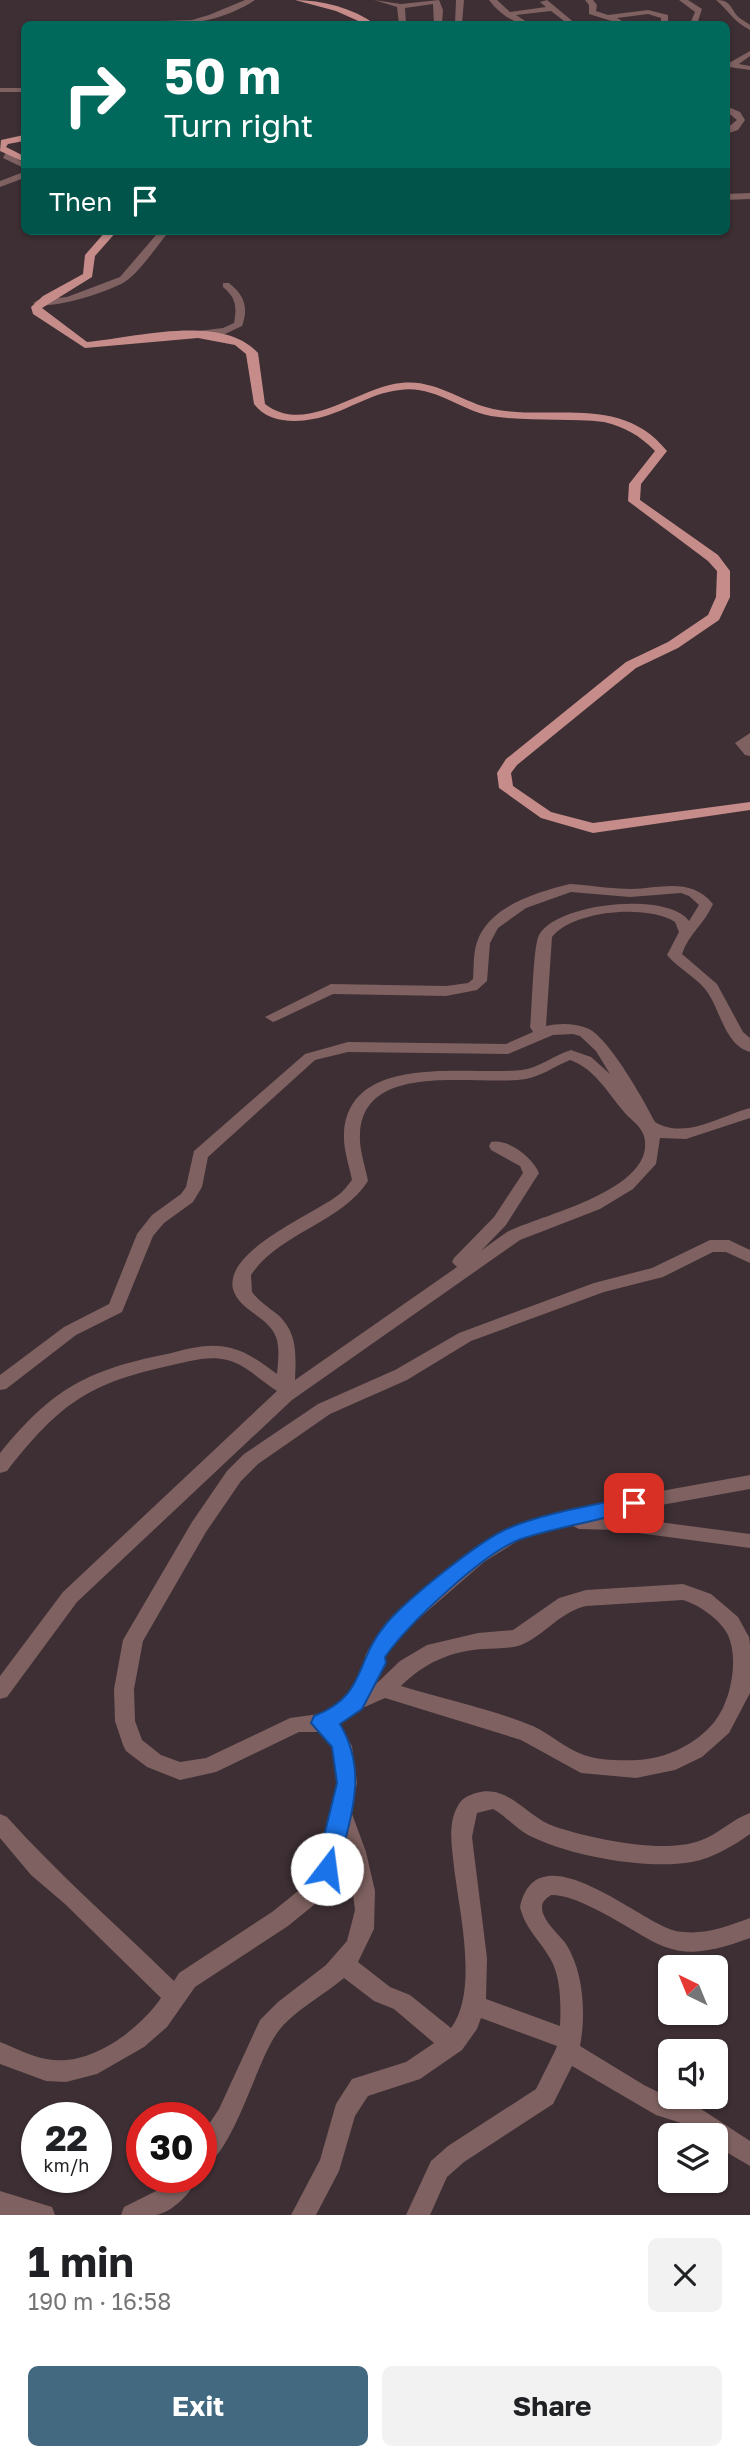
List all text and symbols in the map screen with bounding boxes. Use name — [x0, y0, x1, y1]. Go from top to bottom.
text: 50 m — [164, 46, 281, 105]
icon: right — [49, 49, 140, 140]
text: Turn right — [164, 106, 313, 144]
icon: arrive — [126, 182, 164, 220]
text: Then — [49, 186, 112, 217]
pin — [604, 1473, 664, 1533]
icon: arrive — [615, 1484, 653, 1522]
position arrow — [290, 1832, 364, 1906]
north arrow — [658, 1955, 728, 2025]
map controls — [658, 1955, 728, 2193]
button: sound — [658, 2039, 728, 2109]
speed limit sign: 30 — [126, 2102, 217, 2193]
text: 22 — [45, 2117, 88, 2159]
button: layers — [658, 2123, 728, 2193]
text: km/h — [44, 2154, 89, 2176]
text: 1 min — [28, 2236, 134, 2286]
button: close — [648, 2238, 722, 2312]
text: 190 m · 16:58 — [28, 2287, 171, 2315]
button: Exit — [28, 2366, 368, 2446]
button: Share — [382, 2366, 722, 2446]

